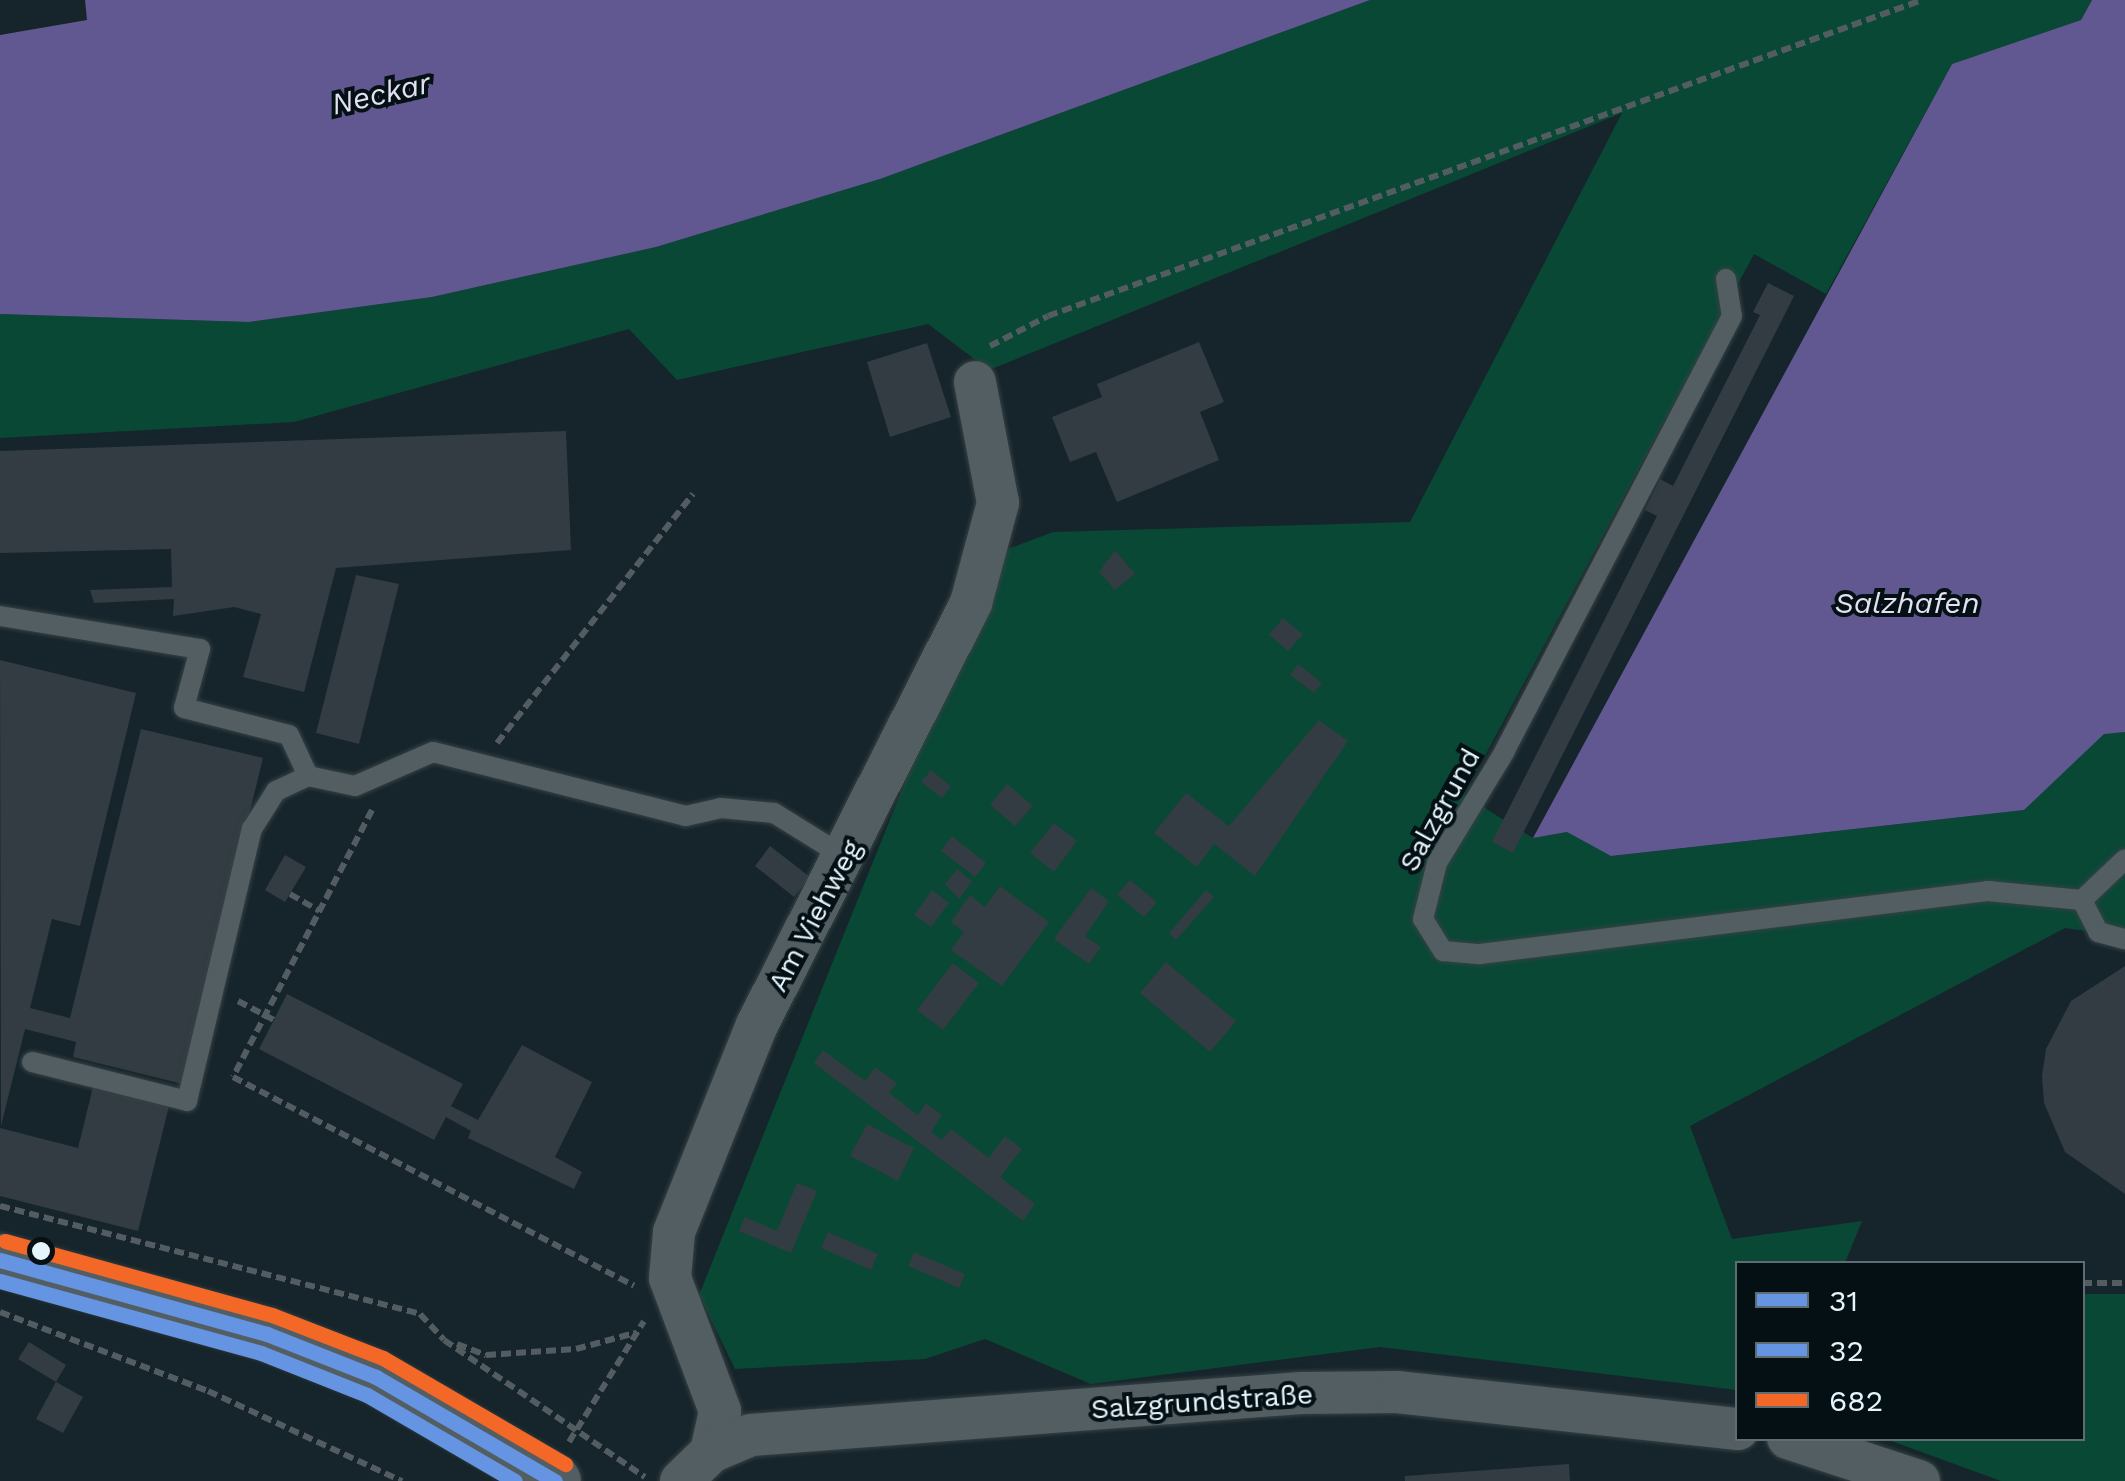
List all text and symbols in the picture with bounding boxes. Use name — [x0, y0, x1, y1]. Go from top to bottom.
water label: Neckar — [328, 65, 434, 123]
water label: Salzhafen — [1834, 585, 1980, 621]
street label: Salzgrund — [1392, 743, 1488, 877]
street label: Am Viehweg — [761, 834, 869, 998]
unlabelled marker — [31, 1241, 51, 1261]
legend — [1735, 1261, 2085, 1441]
text: 31 — [1829, 1283, 1858, 1318]
text: 32 — [1829, 1333, 1864, 1368]
street label: Salzgrundstraße — [1090, 1377, 1314, 1427]
text: 682 — [1829, 1383, 1883, 1418]

